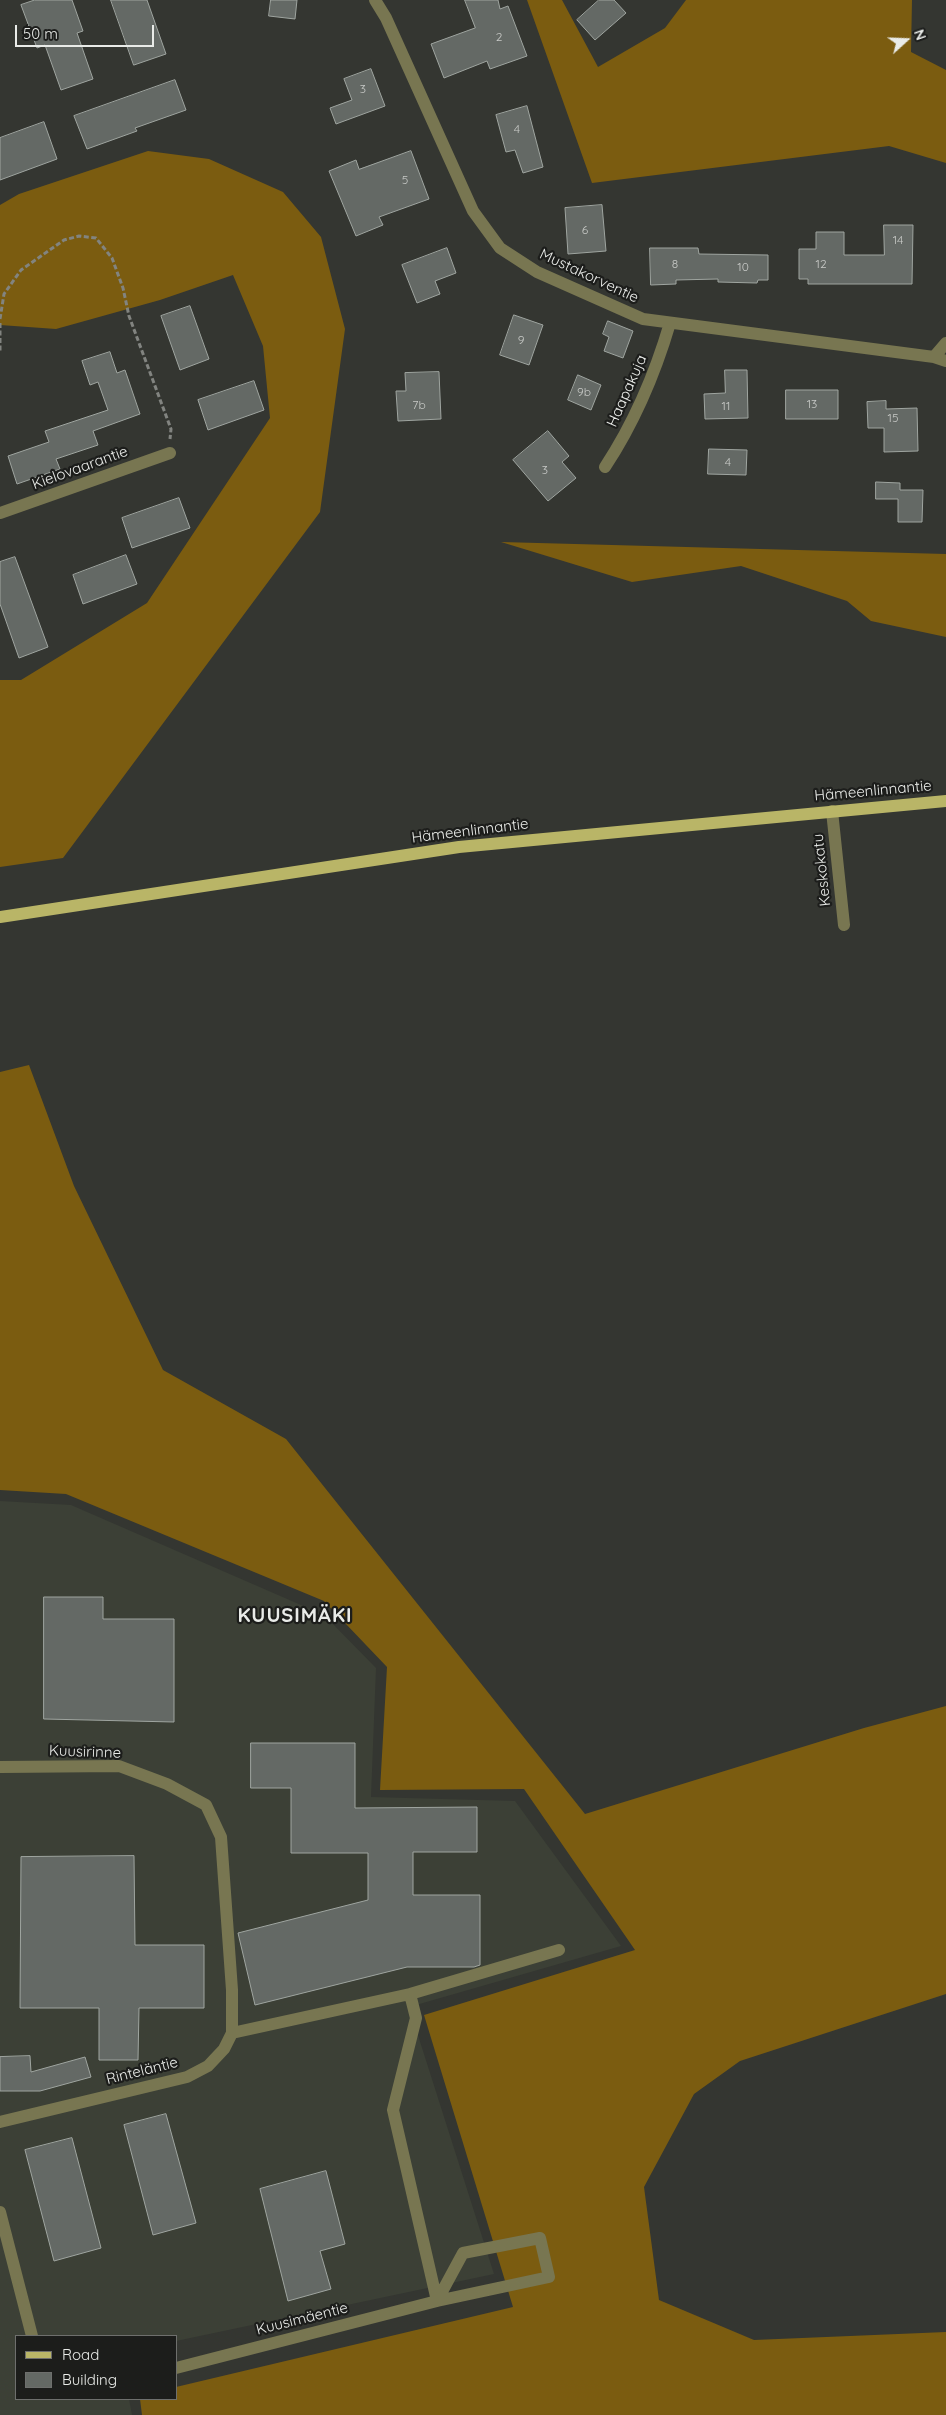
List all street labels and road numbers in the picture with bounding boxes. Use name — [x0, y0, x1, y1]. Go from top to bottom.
street label: Mustakorventie — [537, 245, 641, 307]
street label: Haapakuja — [603, 352, 651, 430]
street label: Kielovaarantie — [30, 442, 130, 494]
street label: Hämeenlinnantie — [814, 777, 932, 805]
street label: Hämeenlinnantie — [410, 815, 530, 847]
street label: Keskokatu — [809, 833, 835, 907]
street label: Kuusirinne — [49, 1742, 121, 1762]
street label: Rinteläntie — [104, 2053, 180, 2089]
street label: Kuusimäentie — [254, 2299, 350, 2339]

